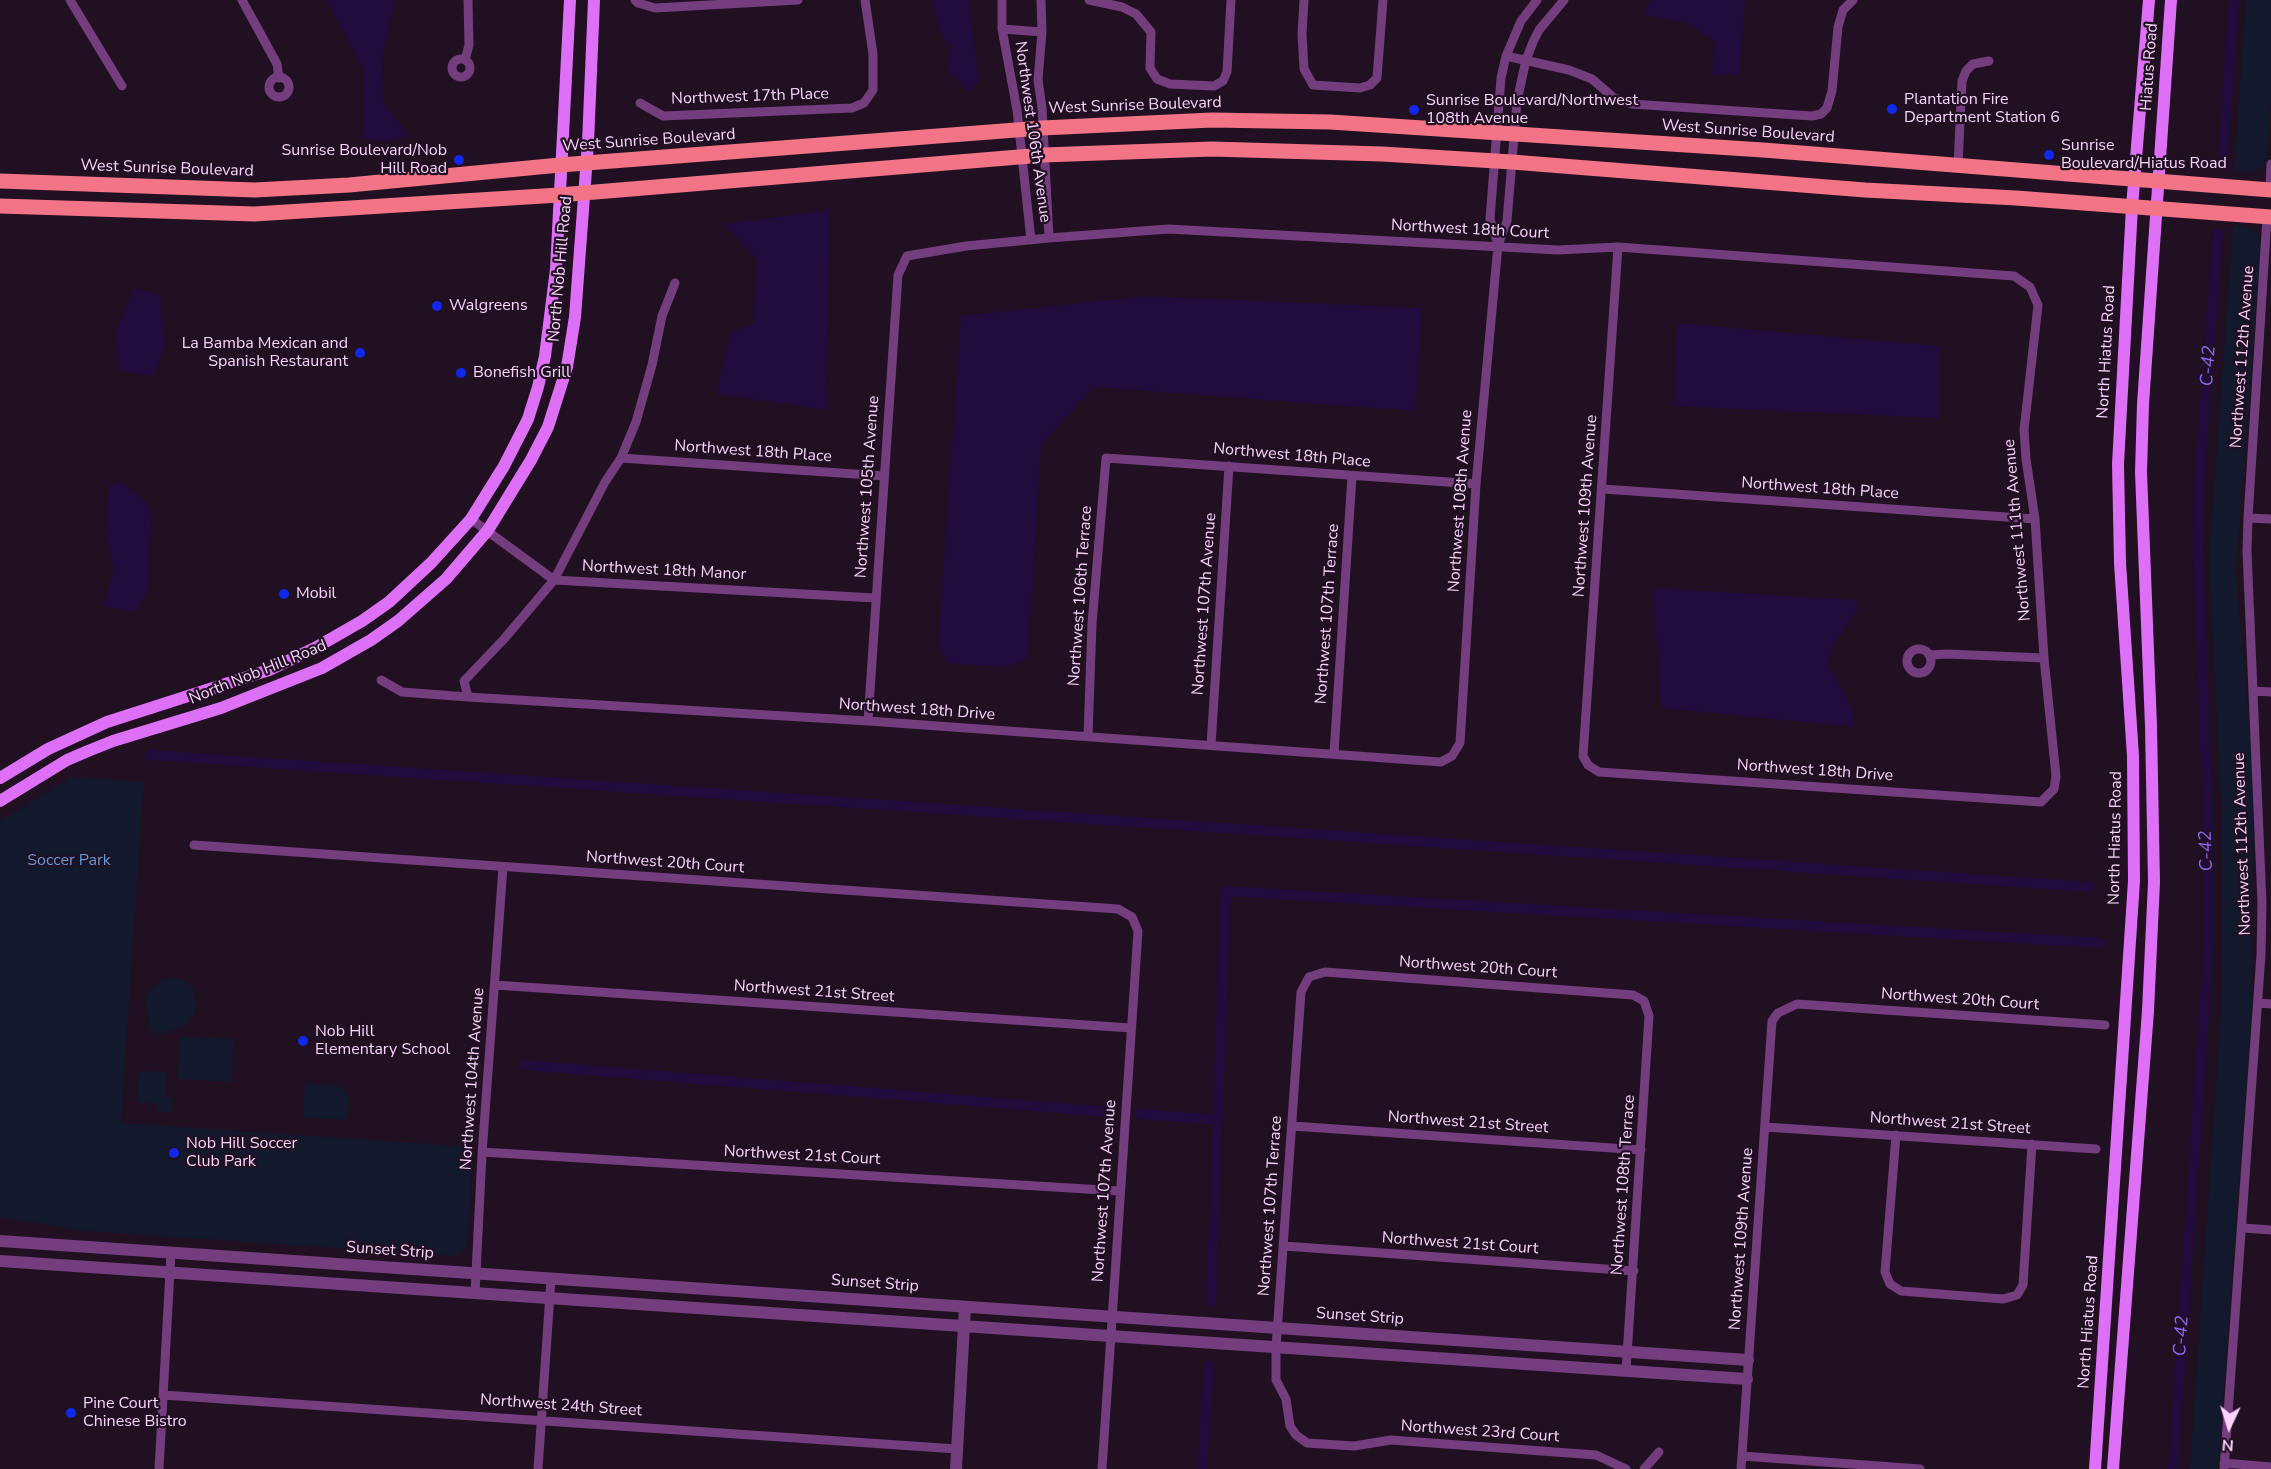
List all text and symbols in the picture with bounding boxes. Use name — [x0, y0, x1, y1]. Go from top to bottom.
street label: Hiatus Road — [2137, 22, 2163, 112]
street label: Northwest 106th Avenue — [1010, 40, 1054, 224]
street label: Northwest 17th Place — [671, 85, 829, 109]
place label: Plantation Fire Department Station 6 — [1904, 90, 2060, 128]
place label: Sunrise Boulevard/Northwest 108th Avenue — [1426, 91, 1638, 129]
street label: West Sunrise Boulevard — [1048, 93, 1222, 119]
marker: Plantation Fire Department Station 6 — [1885, 102, 1899, 116]
marker: Sunrise Boulevard/Northwest 108th Avenue — [1407, 103, 1421, 117]
street label: West Sunrise Boulevard — [1661, 116, 1835, 148]
street label: West Sunrise Boulevard — [562, 125, 736, 157]
place label: Sunrise Boulevard/Hiatus Road — [2061, 136, 2227, 174]
place label: Sunrise Boulevard/Nob Hill Road — [281, 141, 447, 179]
marker: Sunrise Boulevard/Hiatus Road — [2042, 148, 2056, 162]
marker: Sunrise Boulevard/Nob Hill Road — [452, 153, 466, 167]
street label: West Sunrise Boulevard — [80, 156, 254, 182]
street label: North Nob Hill Road — [545, 195, 577, 343]
street label: Northwest 18th Court — [1390, 216, 1550, 244]
street label: Northwest 112th Avenue — [2227, 265, 2259, 449]
street label: North Hiatus Road — [2094, 285, 2120, 419]
place label: Walgreens — [449, 296, 528, 316]
marker: Walgreens — [430, 299, 444, 313]
place label: La Bamba Mexican and Spanish Restaurant — [182, 334, 348, 372]
water label: C-42 — [2197, 345, 2221, 387]
marker: La Bamba Mexican and Spanish Restaurant — [353, 346, 367, 360]
place label: Bonefish Grill — [473, 363, 571, 383]
marker: Bonefish Grill — [454, 366, 468, 380]
street label: Northwest 105th Avenue — [852, 395, 884, 579]
street label: Northwest 108th Avenue — [1445, 409, 1477, 593]
street label: Northwest 109th Avenue — [1570, 414, 1602, 598]
street label: Northwest 18th Place — [674, 437, 832, 467]
street label: Northwest 111th Avenue — [2000, 438, 2036, 622]
street label: Northwest 18th Place — [1213, 440, 1371, 472]
street label: Northwest 18th Place — [1741, 474, 1899, 504]
street label: Northwest 106th Terrace — [1065, 505, 1097, 687]
street label: Northwest 107th Avenue — [1189, 512, 1221, 696]
street label: Northwest 107th Terrace — [1312, 523, 1344, 705]
street label: Northwest 18th Manor — [581, 557, 747, 585]
place label: Mobil — [296, 584, 336, 604]
marker: Mobil — [277, 587, 291, 601]
street label: North Nob Hill Road — [186, 637, 330, 709]
street label: Northwest 18th Drive — [838, 695, 996, 725]
street label: Northwest 112th Avenue — [2230, 752, 2256, 936]
street label: Northwest 18th Drive — [1736, 756, 1894, 786]
street label: North Hiatus Road — [2105, 771, 2127, 905]
water label: C-42 — [2195, 830, 2219, 872]
street label: Northwest 20th Court — [585, 848, 745, 878]
park label: Soccer Park — [27, 851, 111, 871]
street label: Northwest 20th Court — [1398, 953, 1558, 983]
street label: Northwest 21st Street — [733, 977, 895, 1007]
street label: Northwest 20th Court — [1880, 985, 2040, 1015]
street label: Northwest 104th Avenue — [457, 987, 489, 1171]
place label: Nob Hill Elementary School — [315, 1022, 450, 1060]
marker: Nob Hill Elementary School — [296, 1034, 310, 1048]
street label: Northwest 108th Terrace — [1608, 1094, 1640, 1276]
street label: Northwest 107th Avenue — [1089, 1099, 1121, 1283]
street label: Northwest 21st Street — [1387, 1108, 1549, 1138]
street label: Northwest 21st Street — [1869, 1109, 2031, 1139]
street label: Northwest 107th Terrace — [1255, 1115, 1287, 1297]
place label: Nob Hill Soccer Club Park — [186, 1134, 297, 1172]
street label: Northwest 21st Court — [723, 1142, 881, 1170]
marker: Nob Hill Soccer Club Park — [167, 1146, 181, 1160]
street label: Northwest 109th Avenue — [1726, 1147, 1758, 1331]
street label: Northwest 21st Court — [1381, 1229, 1539, 1259]
street label: Sunset Strip — [345, 1238, 435, 1264]
street label: North Hiatus Road — [2075, 1255, 2103, 1389]
street label: Sunset Strip — [830, 1271, 920, 1297]
street label: Sunset Strip — [1315, 1304, 1405, 1330]
water label: C-42 — [2170, 1315, 2194, 1357]
street label: Northwest 24th Street — [479, 1391, 643, 1421]
place label: Pine Court Chinese Bistro — [83, 1394, 187, 1432]
north arrow — [2199, 1397, 2259, 1457]
marker: Pine Court Chinese Bistro — [64, 1406, 78, 1420]
street label: Northwest 23rd Court — [1400, 1417, 1560, 1447]
text: N — [2221, 1434, 2234, 1456]

